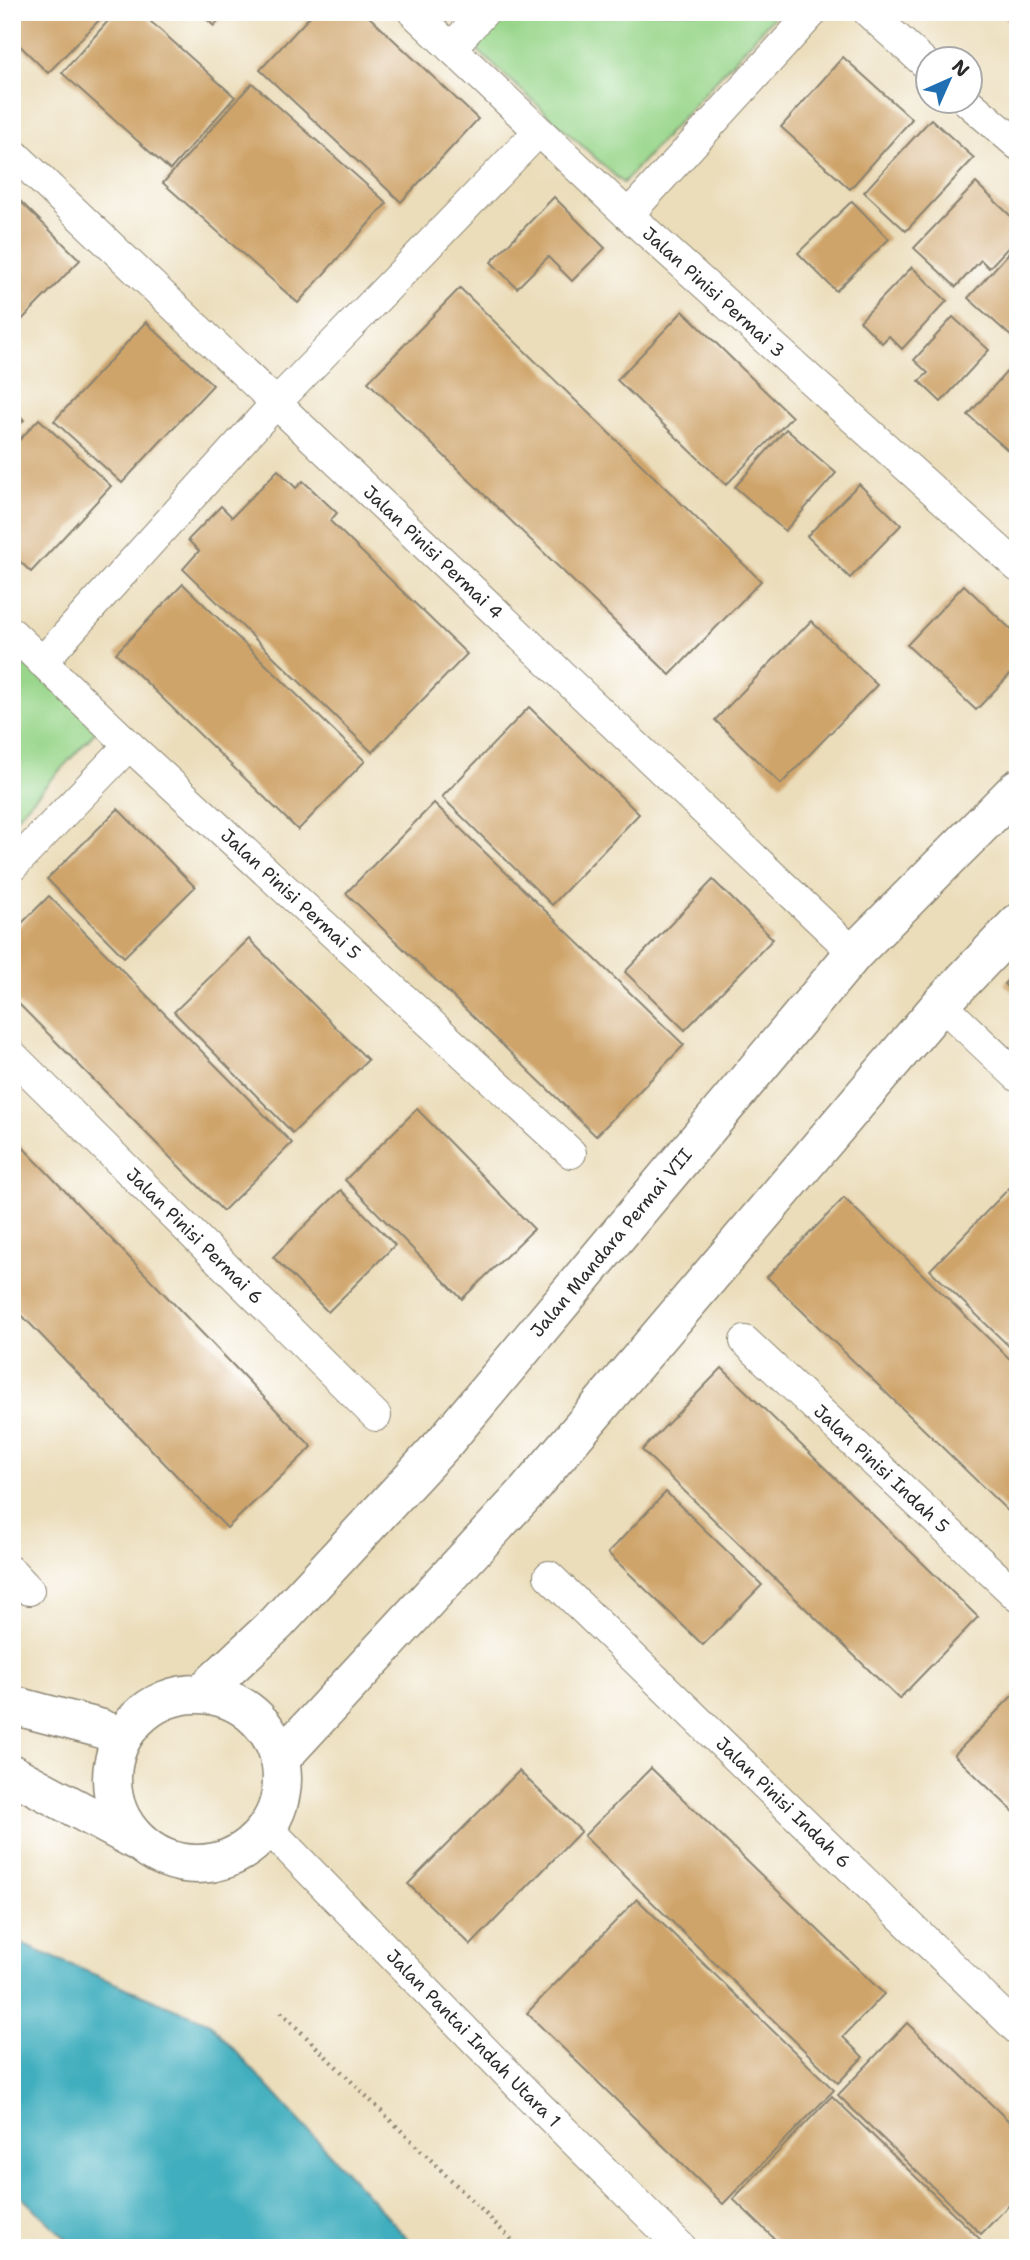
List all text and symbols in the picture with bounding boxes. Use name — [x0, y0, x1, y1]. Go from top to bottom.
north arrow — [914, 46, 984, 116]
text: N — [947, 54, 975, 82]
street label: Jalan Pinisi Permai 3 — [637, 222, 790, 363]
street label: Jalan Pinisi Permai 4 — [358, 480, 508, 625]
street label: Jalan Pinisi Permai 5 — [216, 824, 366, 965]
street label: Jalan Mandara Permai VII — [525, 1143, 698, 1342]
street label: Jalan Pinisi Permai 6 — [121, 1163, 268, 1309]
street label: Jalan Pinisi Indah 5 — [808, 1399, 954, 1538]
street label: Jalan Pinisi Indah 6 — [711, 1732, 856, 1874]
street label: Jalan Pantai Indah Utara 1 — [381, 1944, 566, 2133]

